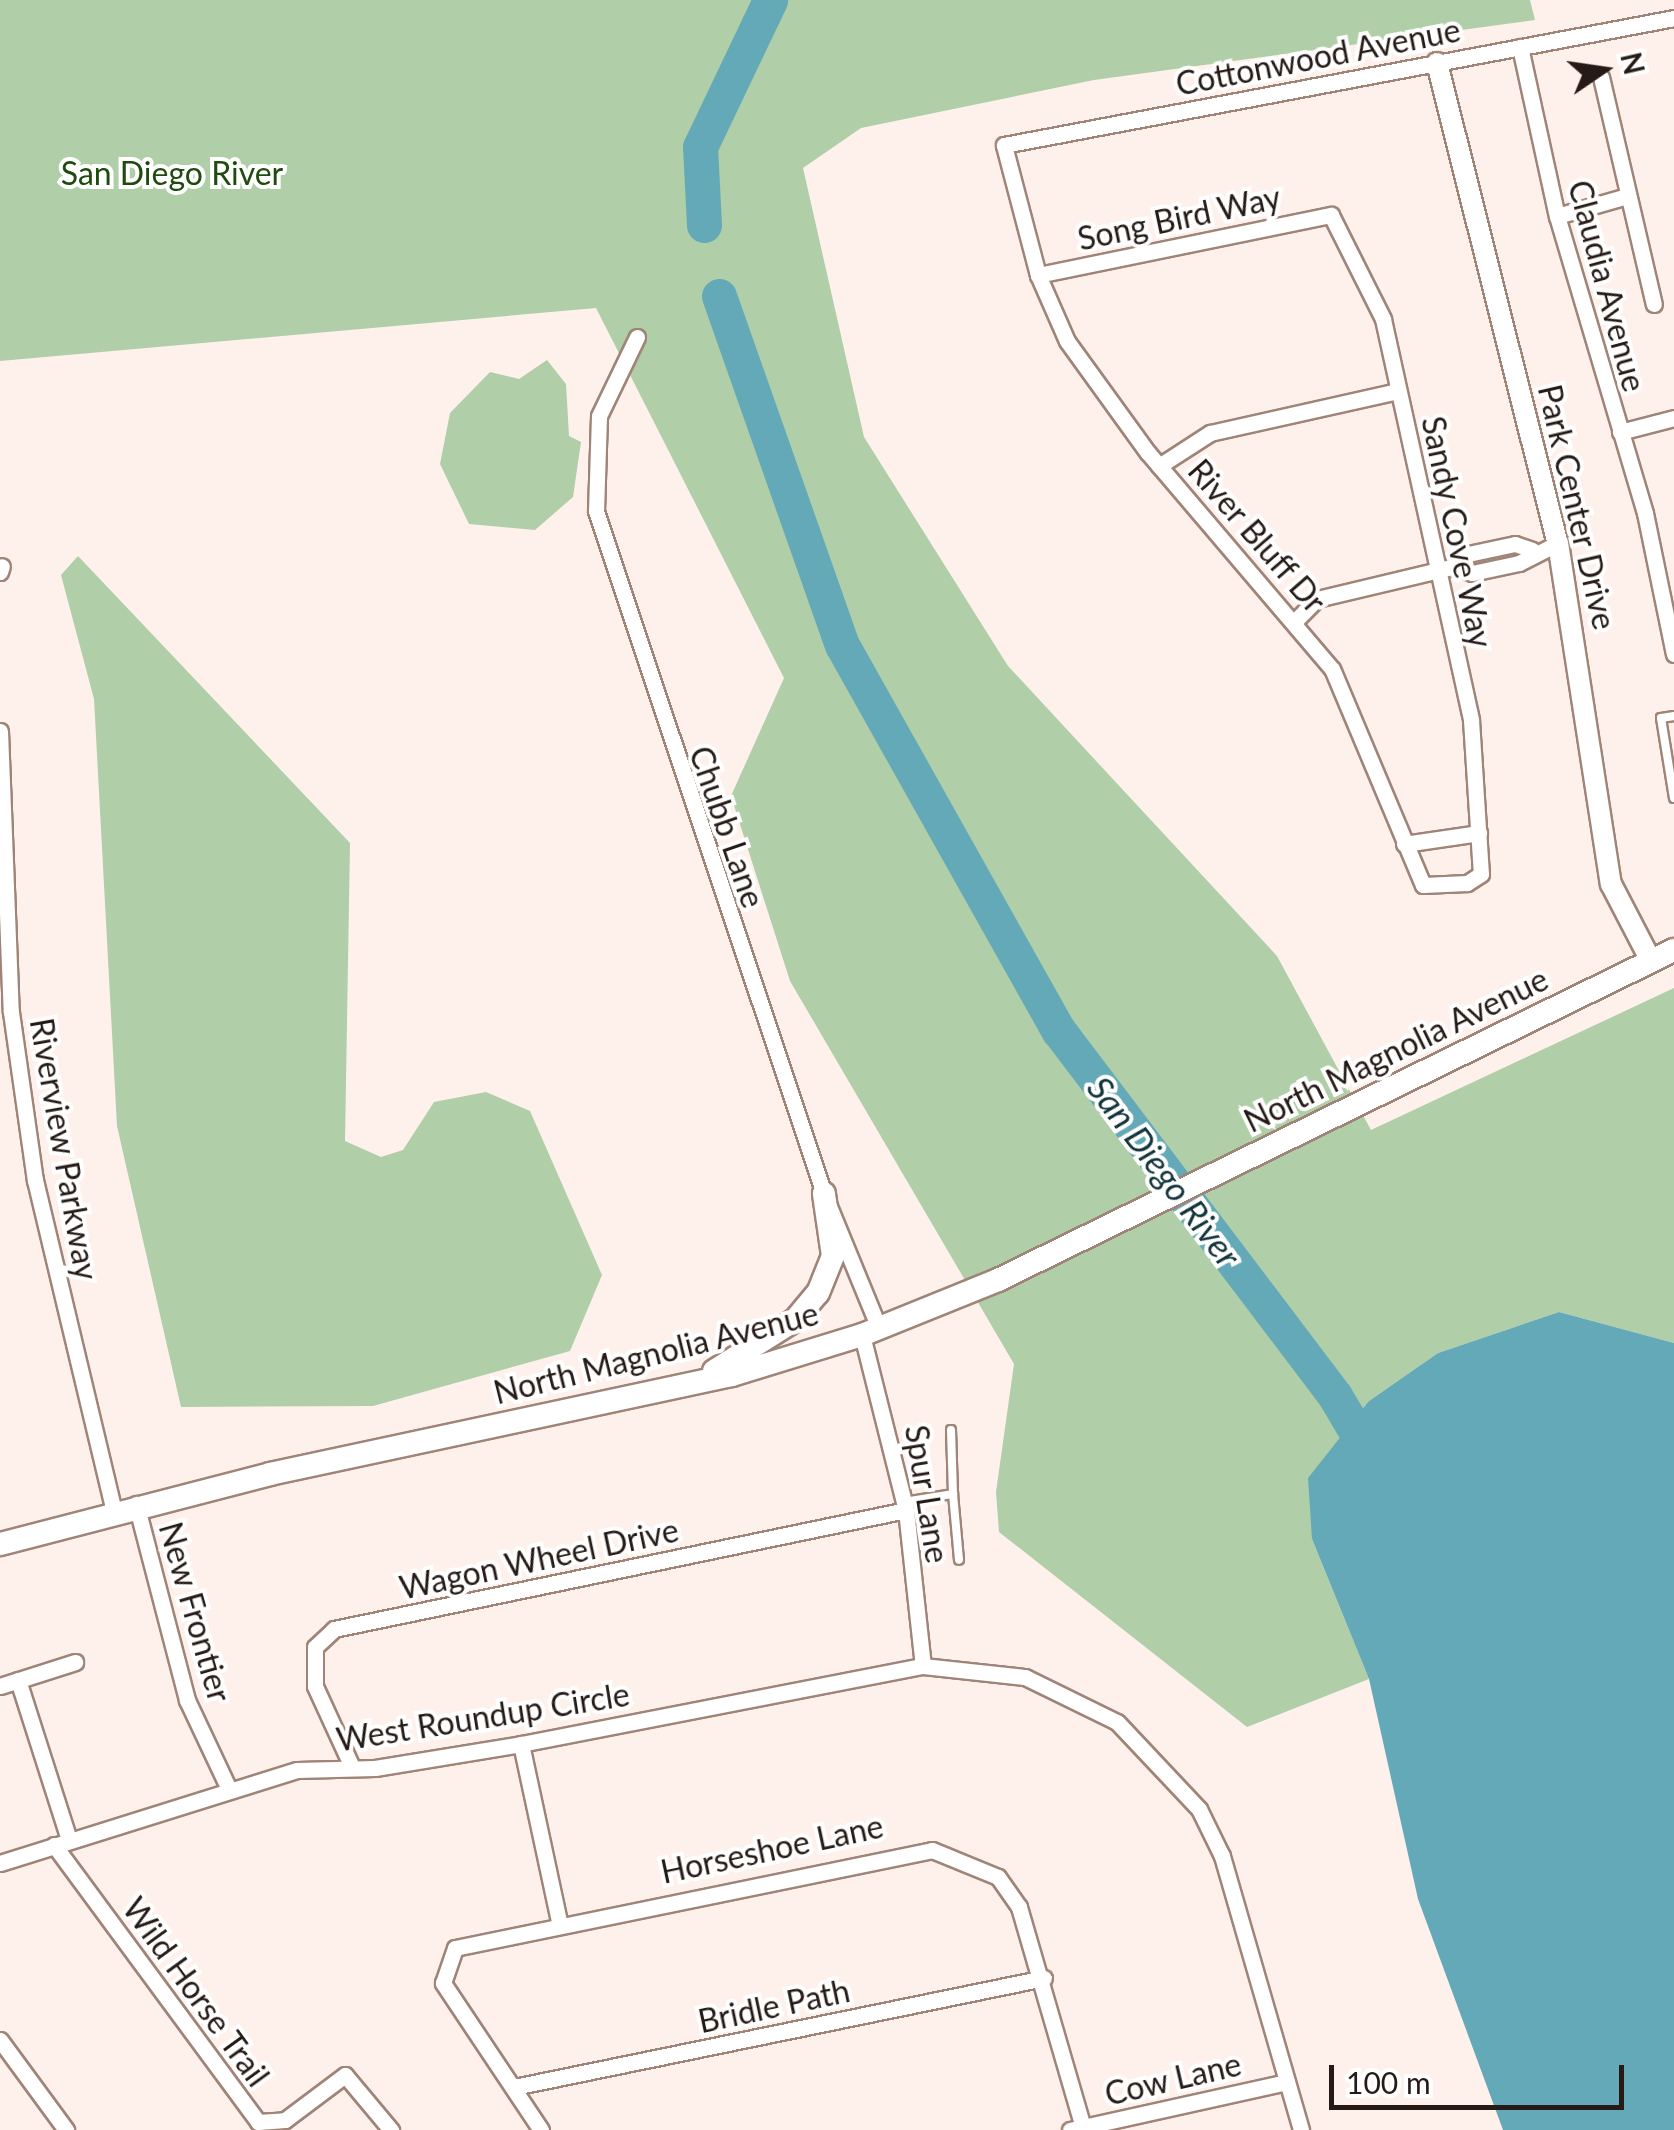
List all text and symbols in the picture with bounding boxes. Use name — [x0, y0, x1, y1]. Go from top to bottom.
street label: Cottonwood Avenue — [1172, 10, 1464, 104]
north arrow — [1554, 20, 1654, 120]
text: N — [1614, 49, 1652, 78]
park label: San Diego River — [61, 154, 283, 192]
street label: Claudia Avenue — [1560, 176, 1654, 396]
street label: Song Bird Way — [1074, 178, 1284, 258]
street label: Park Center Drive — [1530, 381, 1624, 633]
street label: Sandy Cove Way — [1414, 412, 1500, 652]
street label: River Bluff Dr — [1180, 451, 1334, 621]
street label: Chubb Lane — [681, 741, 773, 913]
street label: North Magnolia Avenue — [1237, 959, 1555, 1141]
street label: Riverview Parkway — [22, 1015, 106, 1283]
water label: San Diego River — [1080, 1067, 1250, 1275]
street label: North Magnolia Avenue — [489, 1294, 823, 1412]
street label: Spur Lane — [897, 1422, 957, 1566]
street label: Wagon Wheel Drive — [396, 1511, 682, 1607]
street label: New Frontier — [151, 1517, 239, 1707]
street label: West Roundup Circle — [334, 1675, 632, 1759]
street label: Horseshoe Lane — [657, 1807, 887, 1891]
street label: Wild Horse Trail — [114, 1890, 278, 2094]
street label: Bridle Path — [695, 1971, 853, 2041]
street label: Cow Lane — [1101, 2045, 1245, 2113]
scale bar — [1334, 2045, 1629, 2107]
text: 100 m — [1346, 2064, 1431, 2100]

